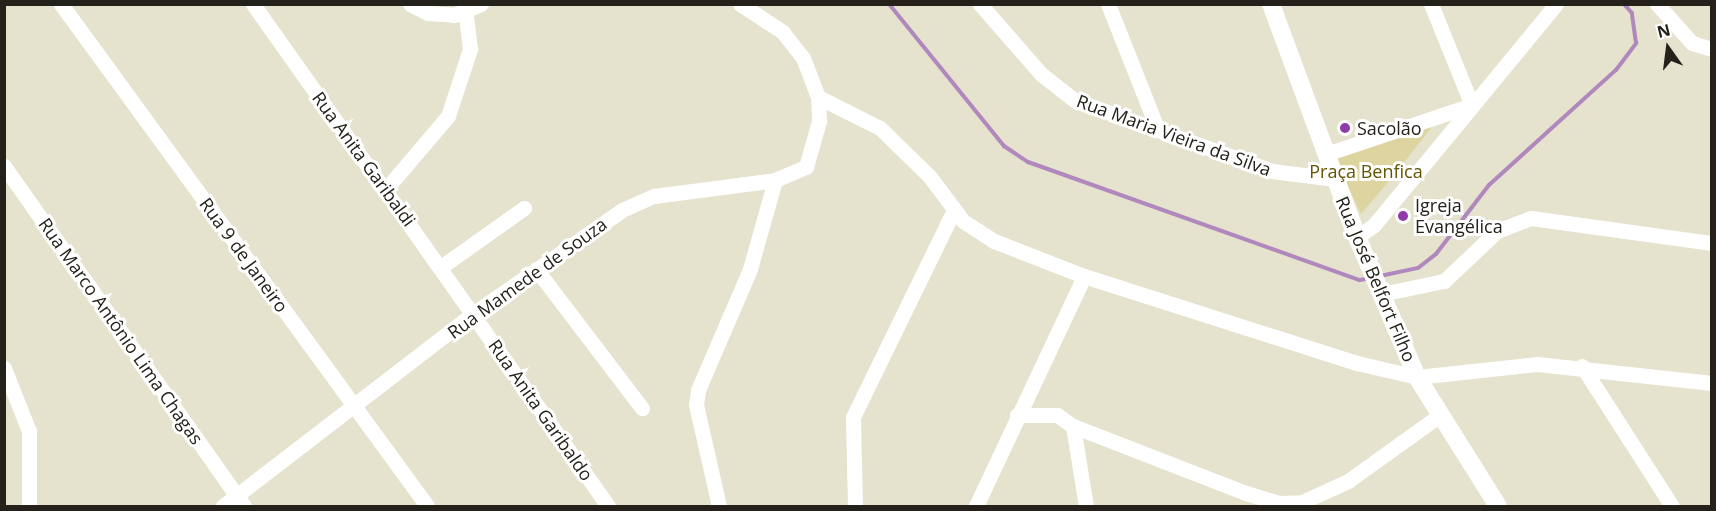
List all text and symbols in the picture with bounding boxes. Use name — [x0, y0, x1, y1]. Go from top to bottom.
north arrow — [1638, 18, 1698, 78]
text: N — [1655, 18, 1673, 43]
street label: Rua Anita Garibaldi — [308, 88, 420, 230]
street label: Rua Maria Vieira da Silva — [1074, 90, 1274, 180]
place label: Sacolão — [1357, 117, 1422, 139]
marker: Sacolão — [1338, 121, 1352, 135]
park label: Praça Benfica — [1309, 160, 1423, 182]
street label: Rua José Belfort Filho — [1331, 193, 1421, 365]
street label: Rua 9 de Janeiro — [195, 194, 293, 316]
place label: Igreja Evangélica — [1415, 195, 1503, 238]
marker: Igreja Evangélica — [1396, 209, 1410, 223]
street label: Rua Mamede de Souza — [443, 213, 611, 343]
street label: Rua Marco Antônio Lima Chagas — [34, 214, 208, 448]
street label: Rua Anita Garibaldo — [484, 335, 598, 485]

